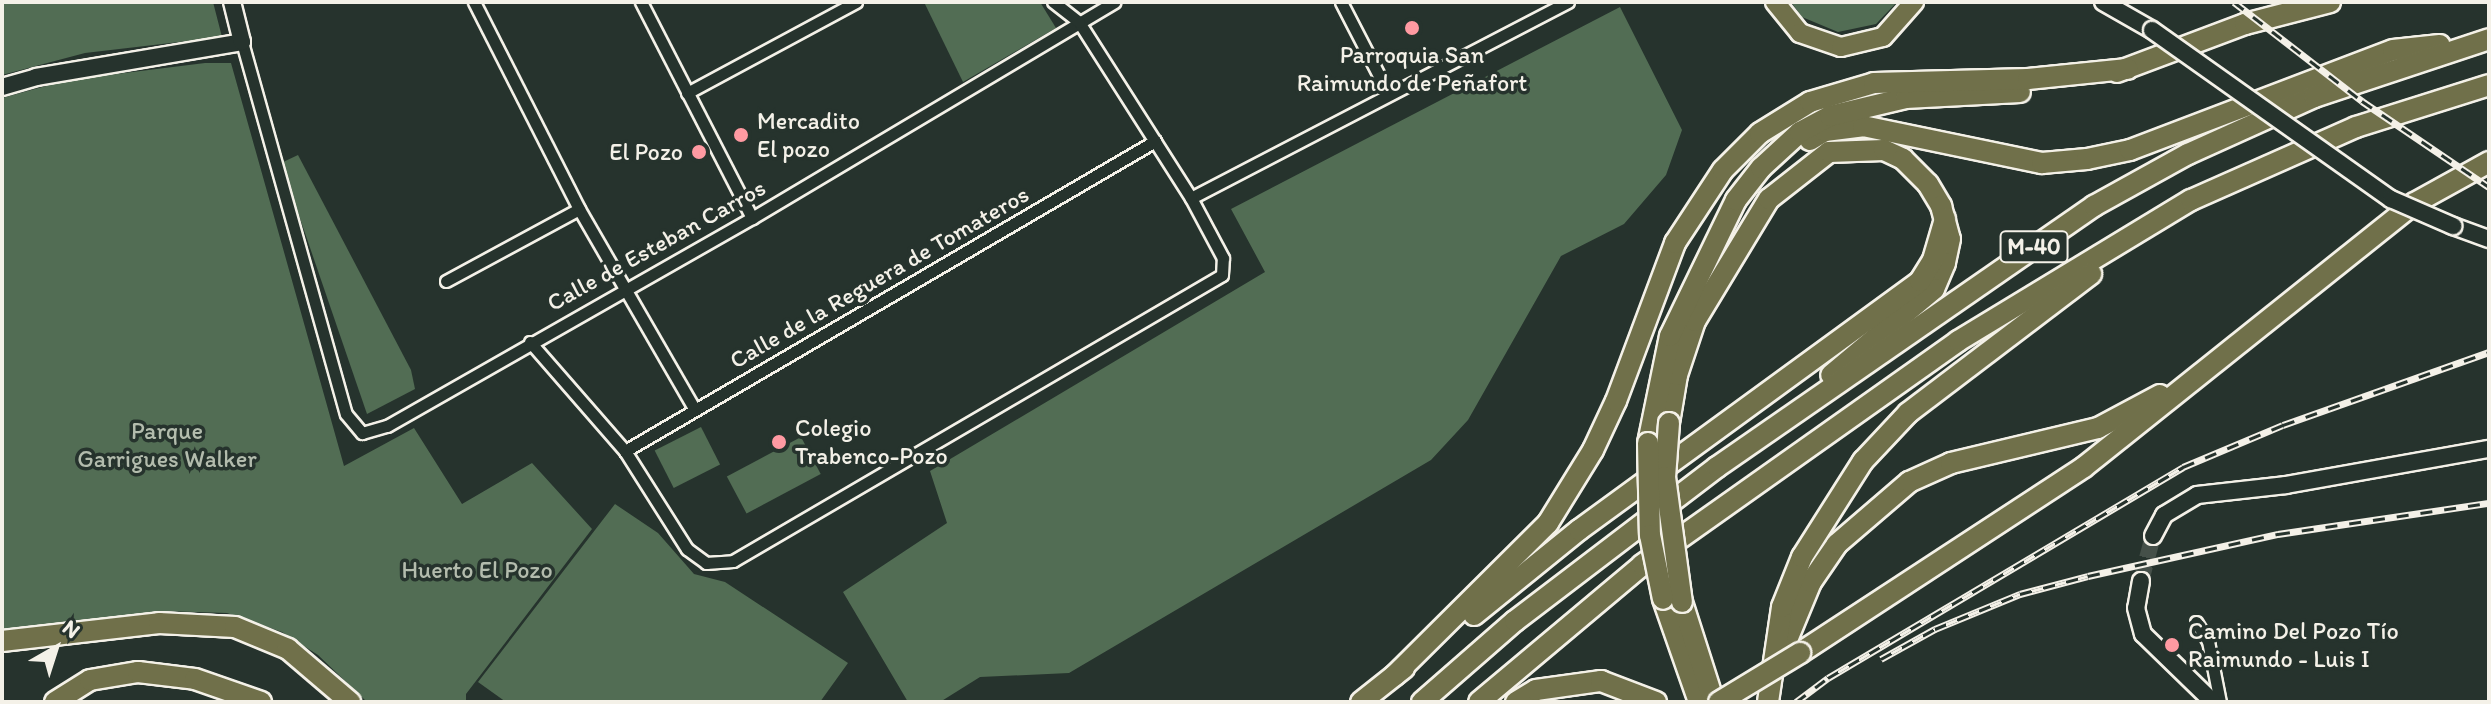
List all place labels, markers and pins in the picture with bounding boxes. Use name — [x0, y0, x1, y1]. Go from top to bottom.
marker: Parroquia San Raimundo de Peñafort — [1403, 19, 1421, 37]
place label: Parroquia San Raimundo de Peñafort — [1297, 41, 1527, 97]
place label: Mercadito El pozo — [757, 107, 860, 163]
marker: Mercadito El pozo — [732, 126, 750, 144]
place label: El Pozo — [609, 138, 683, 166]
marker: El Pozo — [690, 143, 708, 161]
place label: Colegio Trabenco-Pozo — [795, 414, 948, 470]
marker: Colegio Trabenco-Pozo — [770, 433, 788, 451]
place label: Camino Del Pozo Tío Raimundo - Luis I — [2188, 617, 2398, 673]
marker: Camino Del Pozo Tío Raimundo - Luis I — [2163, 636, 2181, 654]

